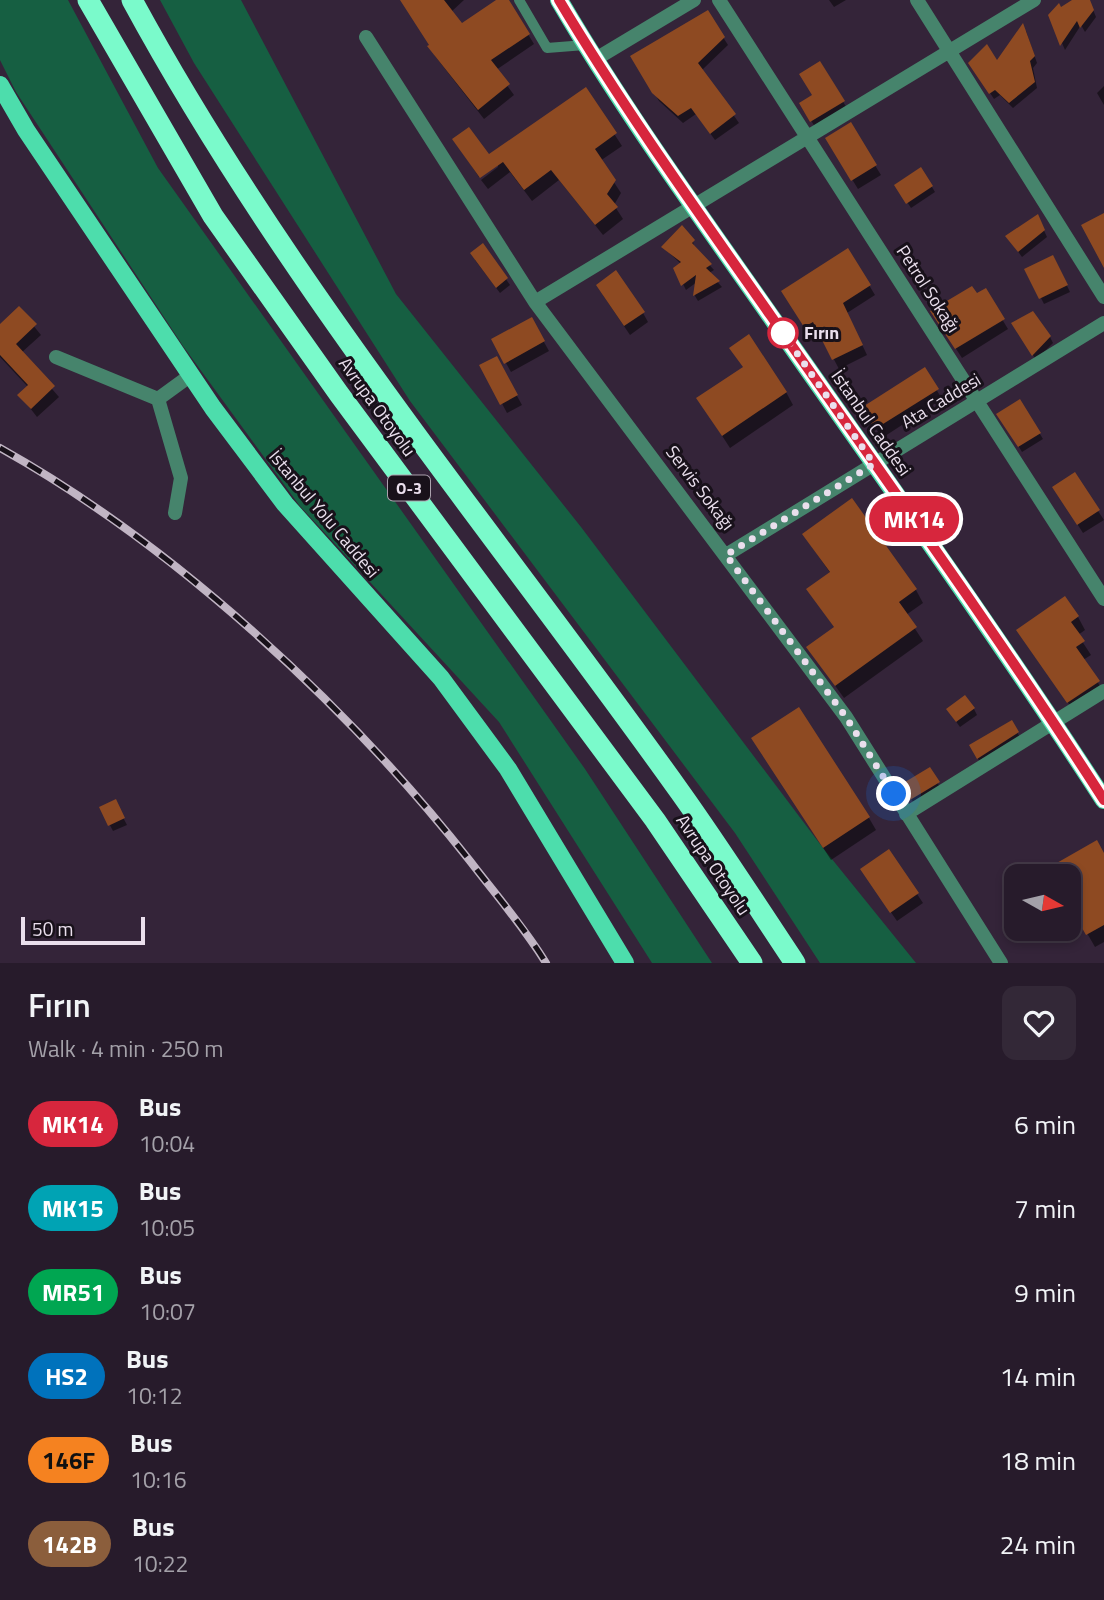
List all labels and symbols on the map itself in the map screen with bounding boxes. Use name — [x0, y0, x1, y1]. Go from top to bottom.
street label: Petrol Sokağı — [890, 240, 967, 338]
marker: Fırın — [768, 318, 798, 348]
place label: Fırın — [804, 319, 839, 346]
street label: Avrupa Otoyolu — [332, 352, 423, 462]
street label: İstanbul Caddesi — [825, 364, 918, 481]
street label: Ata Caddesi — [896, 366, 986, 435]
street label: Servis Sokağı — [660, 440, 741, 536]
street label: İstanbul Yolu Caddesi — [263, 444, 386, 584]
road number: O-3 — [388, 475, 430, 500]
line badge: MK14 — [865, 496, 963, 542]
your location — [876, 776, 911, 811]
street label: Avrupa Otoyolu — [670, 809, 757, 921]
north arrow — [1004, 864, 1082, 942]
scale bar — [21, 914, 145, 946]

